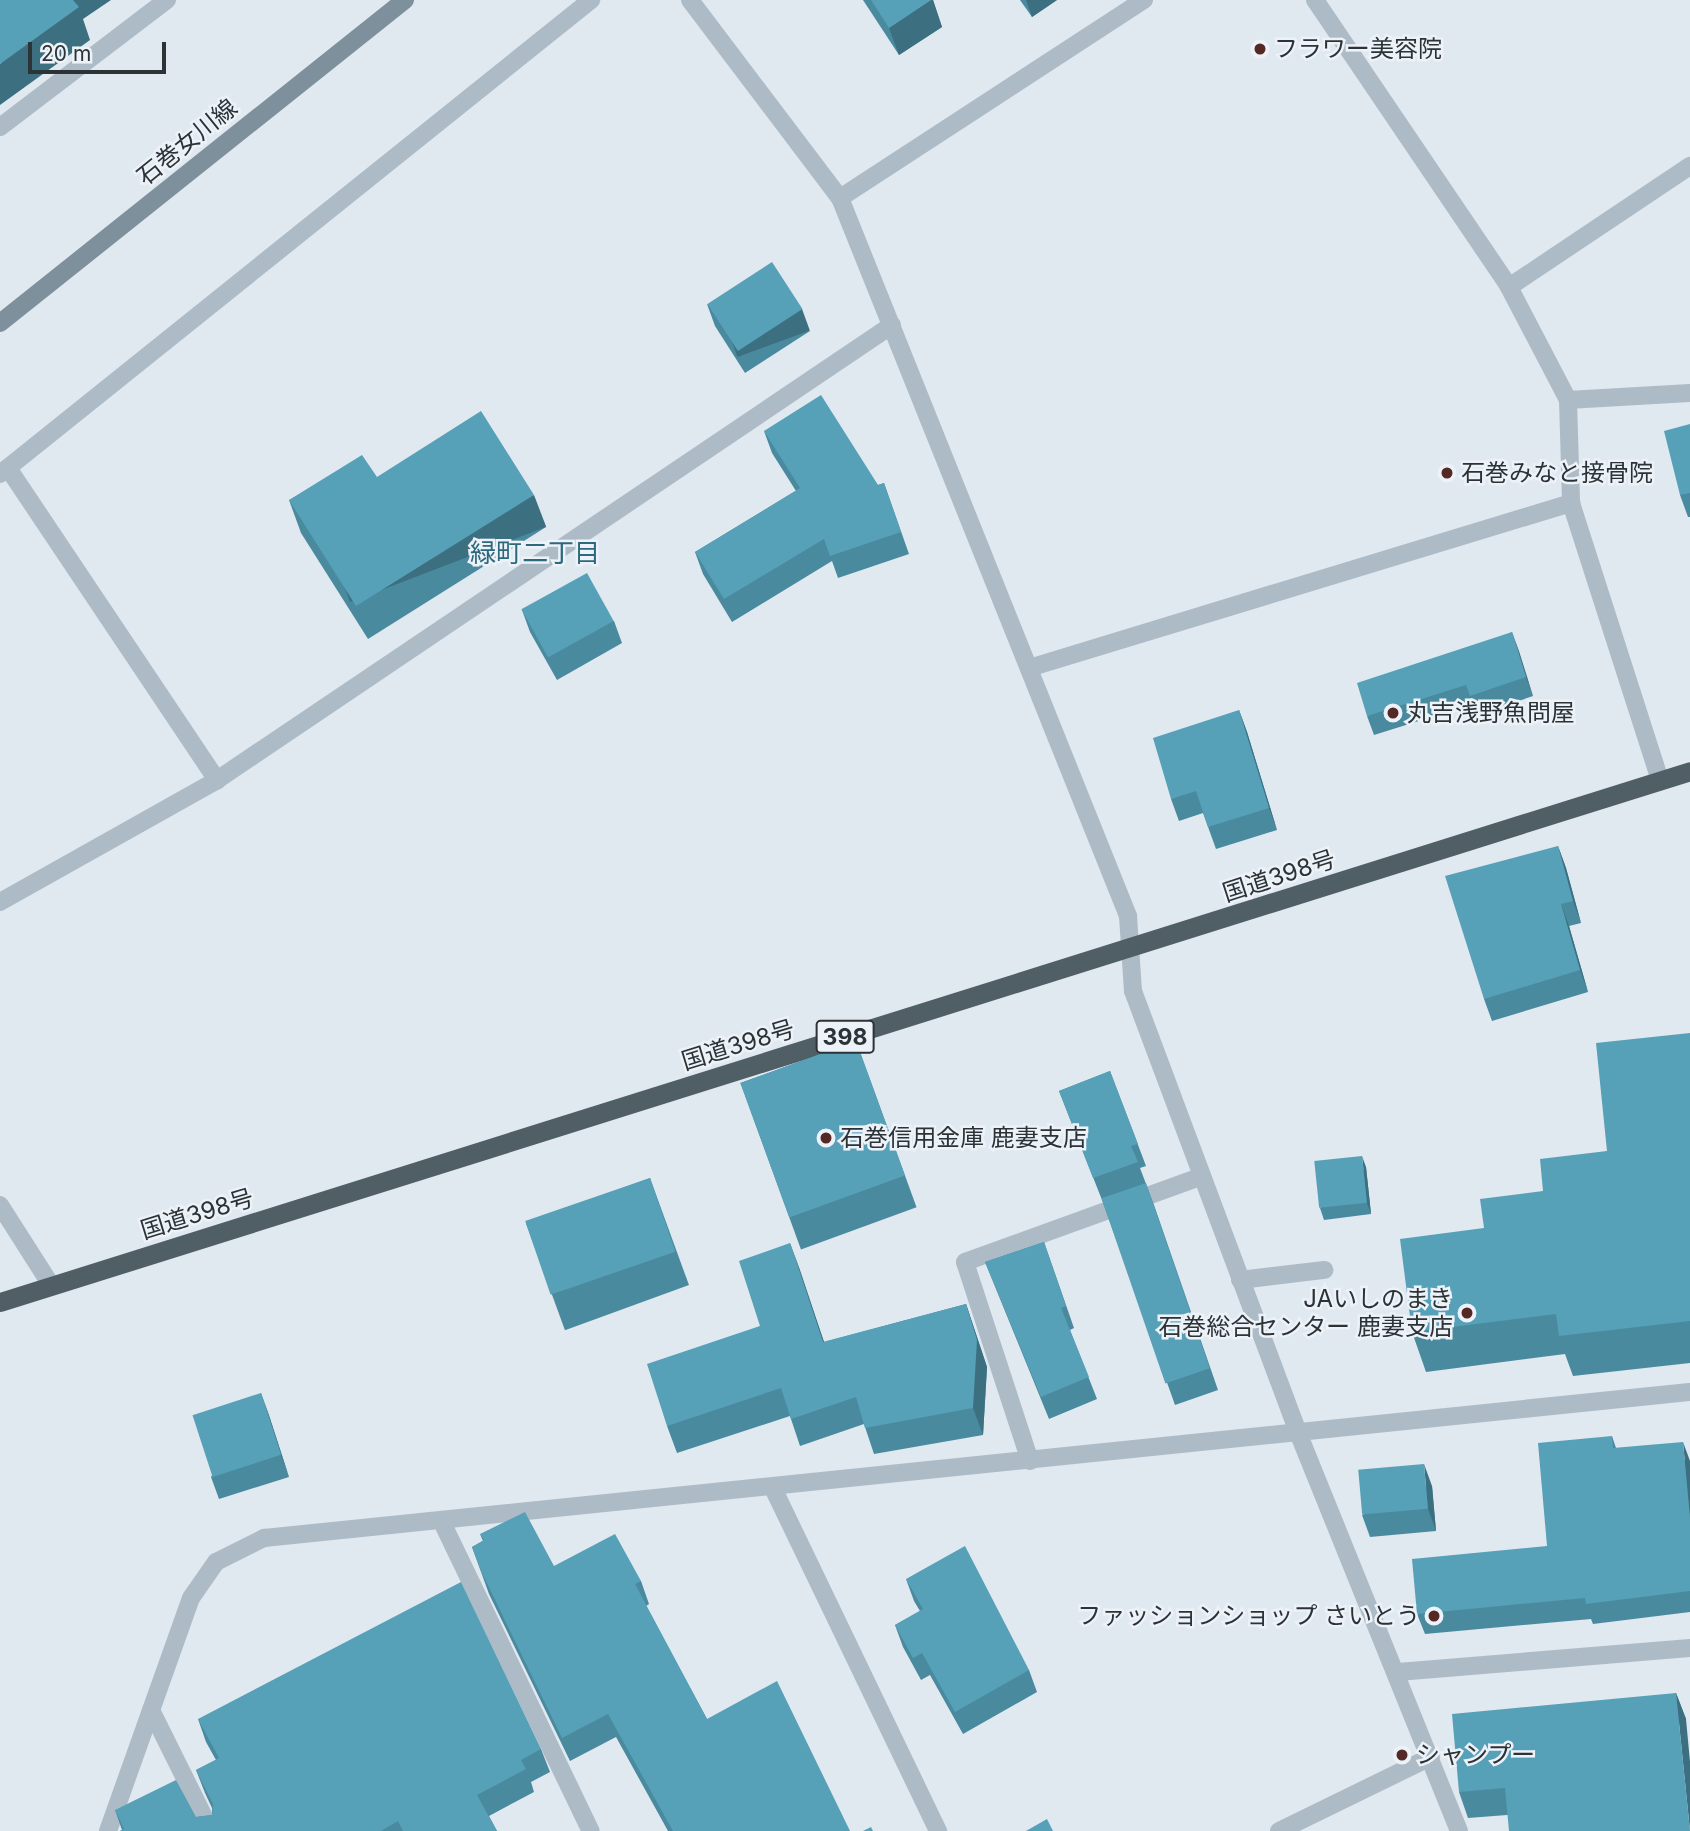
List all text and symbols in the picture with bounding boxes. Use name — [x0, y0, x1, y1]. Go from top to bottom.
scale bar — [32, 28, 170, 72]
place label: フラワー美容院 — [1274, 35, 1442, 63]
text: 20 m — [41, 41, 91, 66]
marker: フラワー美容院 — [1252, 41, 1268, 57]
street label: 石巻女川線 — [131, 93, 243, 191]
place label: 石巻みなと接骨院 — [1461, 459, 1653, 487]
marker: 石巻みなと接骨院 — [1439, 465, 1455, 481]
district label: 緑町二丁目 — [470, 537, 600, 569]
place label: 丸吉浅野魚問屋 — [1407, 699, 1575, 727]
marker: 丸吉浅野魚問屋 — [1385, 705, 1401, 721]
street label: 国道398号 — [1219, 844, 1339, 908]
street label: 国道398号 — [678, 1014, 798, 1076]
road number: 398 — [815, 1018, 875, 1056]
place label: 石巻信用金庫 鹿妻支店 — [840, 1124, 1087, 1152]
marker: 石巻信用金庫 鹿妻支店 — [818, 1130, 834, 1146]
street label: 国道398号 — [137, 1183, 257, 1245]
place label: JAいしのまき 石巻総合センター 鹿妻支店 — [1158, 1285, 1453, 1341]
marker: JAいしのまき 石巻総合センター 鹿妻支店 — [1459, 1305, 1475, 1321]
place label: ファッションショップ さいとう — [1077, 1602, 1420, 1630]
marker: ファッションショップ さいとう — [1426, 1608, 1442, 1624]
place label: シャンプー — [1416, 1741, 1536, 1769]
marker: シャンプー — [1394, 1747, 1410, 1763]

